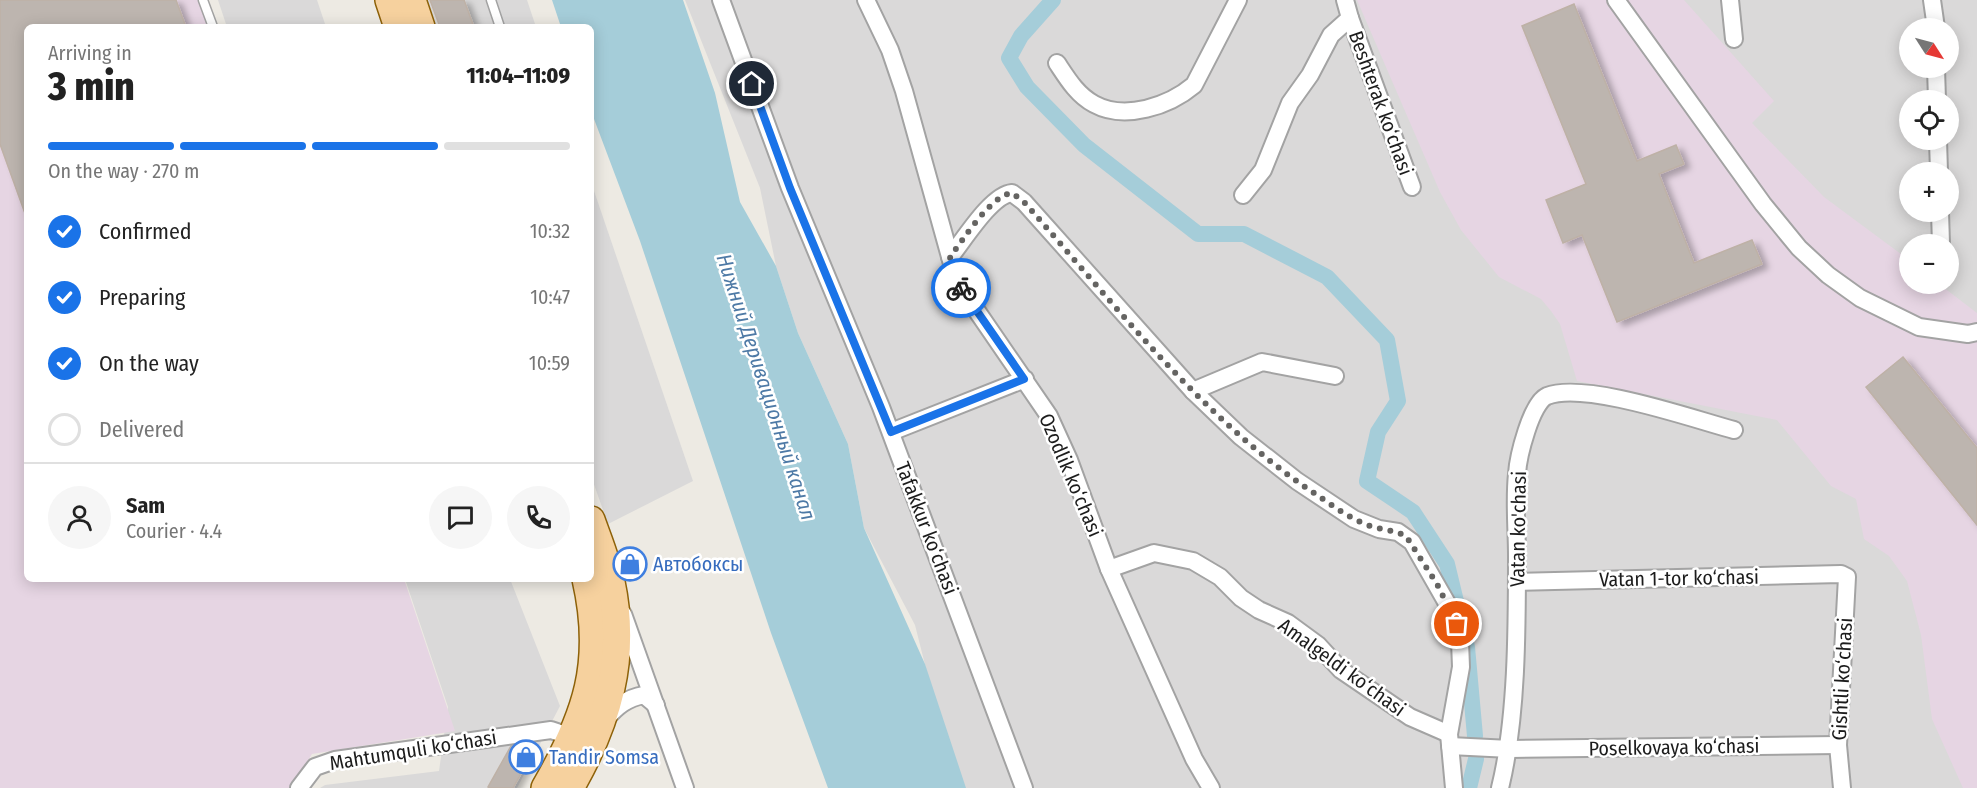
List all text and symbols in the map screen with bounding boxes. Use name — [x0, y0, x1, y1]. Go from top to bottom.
north arrow — [1899, 18, 1959, 78]
map controls — [1899, 18, 1959, 294]
street label: Beshterak ko‘chasi — [1344, 27, 1418, 179]
text: Arriving in — [48, 41, 132, 65]
pin — [726, 58, 777, 109]
text: 11:04–11:09 — [466, 62, 570, 89]
text: 3 min — [48, 64, 135, 110]
icon: home — [735, 67, 768, 100]
button: locate — [1899, 90, 1959, 150]
text: On the way · 270 m — [48, 159, 199, 183]
button: + — [1899, 162, 1959, 222]
icon: check — [48, 215, 81, 248]
text: Confirmed — [99, 218, 192, 245]
text: 10:32 — [530, 219, 570, 243]
button: − — [1899, 234, 1959, 294]
water label: Нижний Деривационный канал — [711, 251, 821, 523]
courier — [931, 258, 991, 318]
icon: bike — [945, 272, 978, 305]
icon: check — [48, 281, 81, 314]
text: Preparing — [99, 284, 185, 311]
text: 10:47 — [530, 285, 570, 309]
icon: check — [48, 347, 81, 380]
text: On the way — [99, 350, 199, 377]
text: 10:59 — [529, 351, 570, 375]
street label: Ozodlik ko‘chasi — [1034, 410, 1108, 540]
text: Delivered — [99, 416, 184, 443]
street label: Tafakkur ko‘chasi — [891, 458, 963, 598]
street label: Vatan ko'chasi — [1505, 471, 1531, 587]
button: person — [48, 486, 111, 549]
button: chat — [429, 486, 492, 549]
button: phone — [507, 486, 570, 549]
text: Sam — [126, 492, 165, 519]
text: Courier · 4.4 — [126, 519, 222, 543]
shop icon: Автобоксы — [612, 546, 648, 582]
place label: Автобоксы — [653, 552, 743, 576]
street label: Vatan 1-tor ko‘chasi — [1599, 565, 1759, 591]
pin — [1431, 598, 1482, 649]
icon: bag — [1440, 607, 1473, 640]
street label: Amalgeldi ko‘chasi — [1274, 613, 1410, 721]
street label: Gishtli ko‘chasi — [1827, 617, 1857, 741]
street label: Mahtumquli ko‘chasi — [328, 725, 498, 775]
street label: Poselkovaya ko‘chasi — [1588, 734, 1760, 760]
shop icon: Tandir Somsa — [508, 739, 544, 775]
place label: Tandir Somsa — [549, 745, 659, 769]

